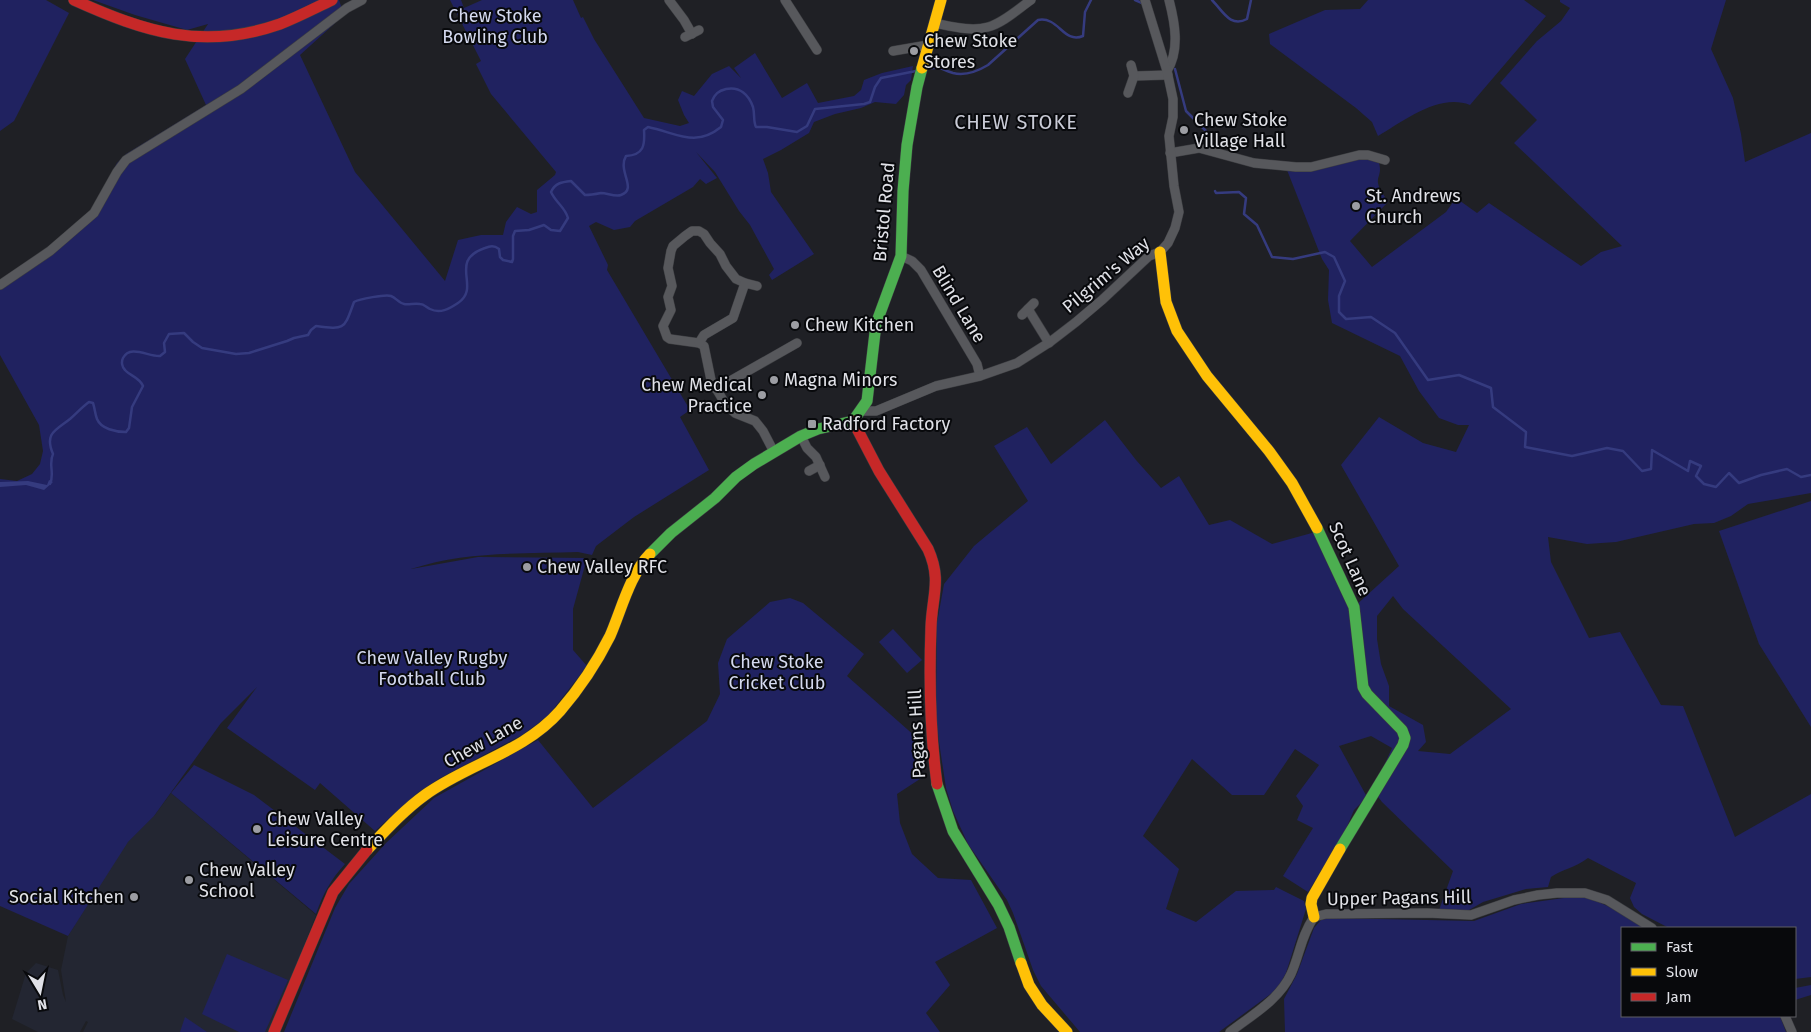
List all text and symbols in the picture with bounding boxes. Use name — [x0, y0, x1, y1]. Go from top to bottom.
park label: Chew Stoke Bowling Club — [442, 5, 548, 48]
place label: Chew Stoke Stores — [924, 30, 1017, 73]
marker: Chew Stoke Stores — [908, 45, 920, 57]
place label: Chew Stoke Village Hall — [1194, 109, 1287, 152]
district label: CHEW STOKE — [954, 110, 1078, 134]
marker: Chew Stoke Village Hall — [1178, 124, 1190, 136]
street label: Bristol Road — [869, 161, 899, 263]
place label: St. Andrews Church — [1366, 185, 1461, 228]
marker: St. Andrews Church — [1350, 200, 1362, 212]
street label: Pilgrim's Way — [1058, 232, 1154, 318]
street label: Blind Lane — [927, 261, 991, 347]
place label: Chew Kitchen — [805, 314, 914, 336]
marker: Chew Kitchen — [789, 319, 801, 331]
place label: Magna Minors — [784, 369, 897, 391]
place label: Chew Medical Practice — [641, 374, 752, 417]
marker: Magna Minors — [768, 374, 780, 386]
marker: Chew Medical Practice — [756, 389, 768, 401]
place label: Radford Factory — [822, 413, 950, 435]
marker: Radford Factory — [806, 418, 818, 430]
street label: Scot Lane — [1324, 519, 1376, 599]
place label: Chew Valley RFC — [537, 556, 667, 578]
marker: Chew Valley RFC — [521, 561, 533, 573]
park label: Chew Valley Rugby Football Club — [357, 647, 508, 690]
park label: Chew Stoke Cricket Club — [729, 651, 825, 694]
street label: Pagans Hill — [904, 689, 930, 779]
street label: Chew Lane — [440, 711, 526, 773]
place label: Chew Valley Leisure Centre — [267, 808, 383, 851]
marker: Chew Valley Leisure Centre — [251, 823, 263, 835]
place label: Chew Valley School — [199, 859, 295, 902]
marker: Chew Valley School — [183, 874, 195, 886]
place label: Social Kitchen — [9, 886, 124, 908]
street label: Upper Pagans Hill — [1327, 886, 1471, 910]
marker: Social Kitchen — [128, 891, 140, 903]
legend — [1621, 927, 1796, 1017]
text: Fast — [1666, 938, 1693, 956]
text: Slow — [1666, 963, 1698, 981]
north arrow — [15, 967, 65, 1017]
text: Jam — [1666, 988, 1692, 1006]
text: N — [36, 995, 48, 1013]

